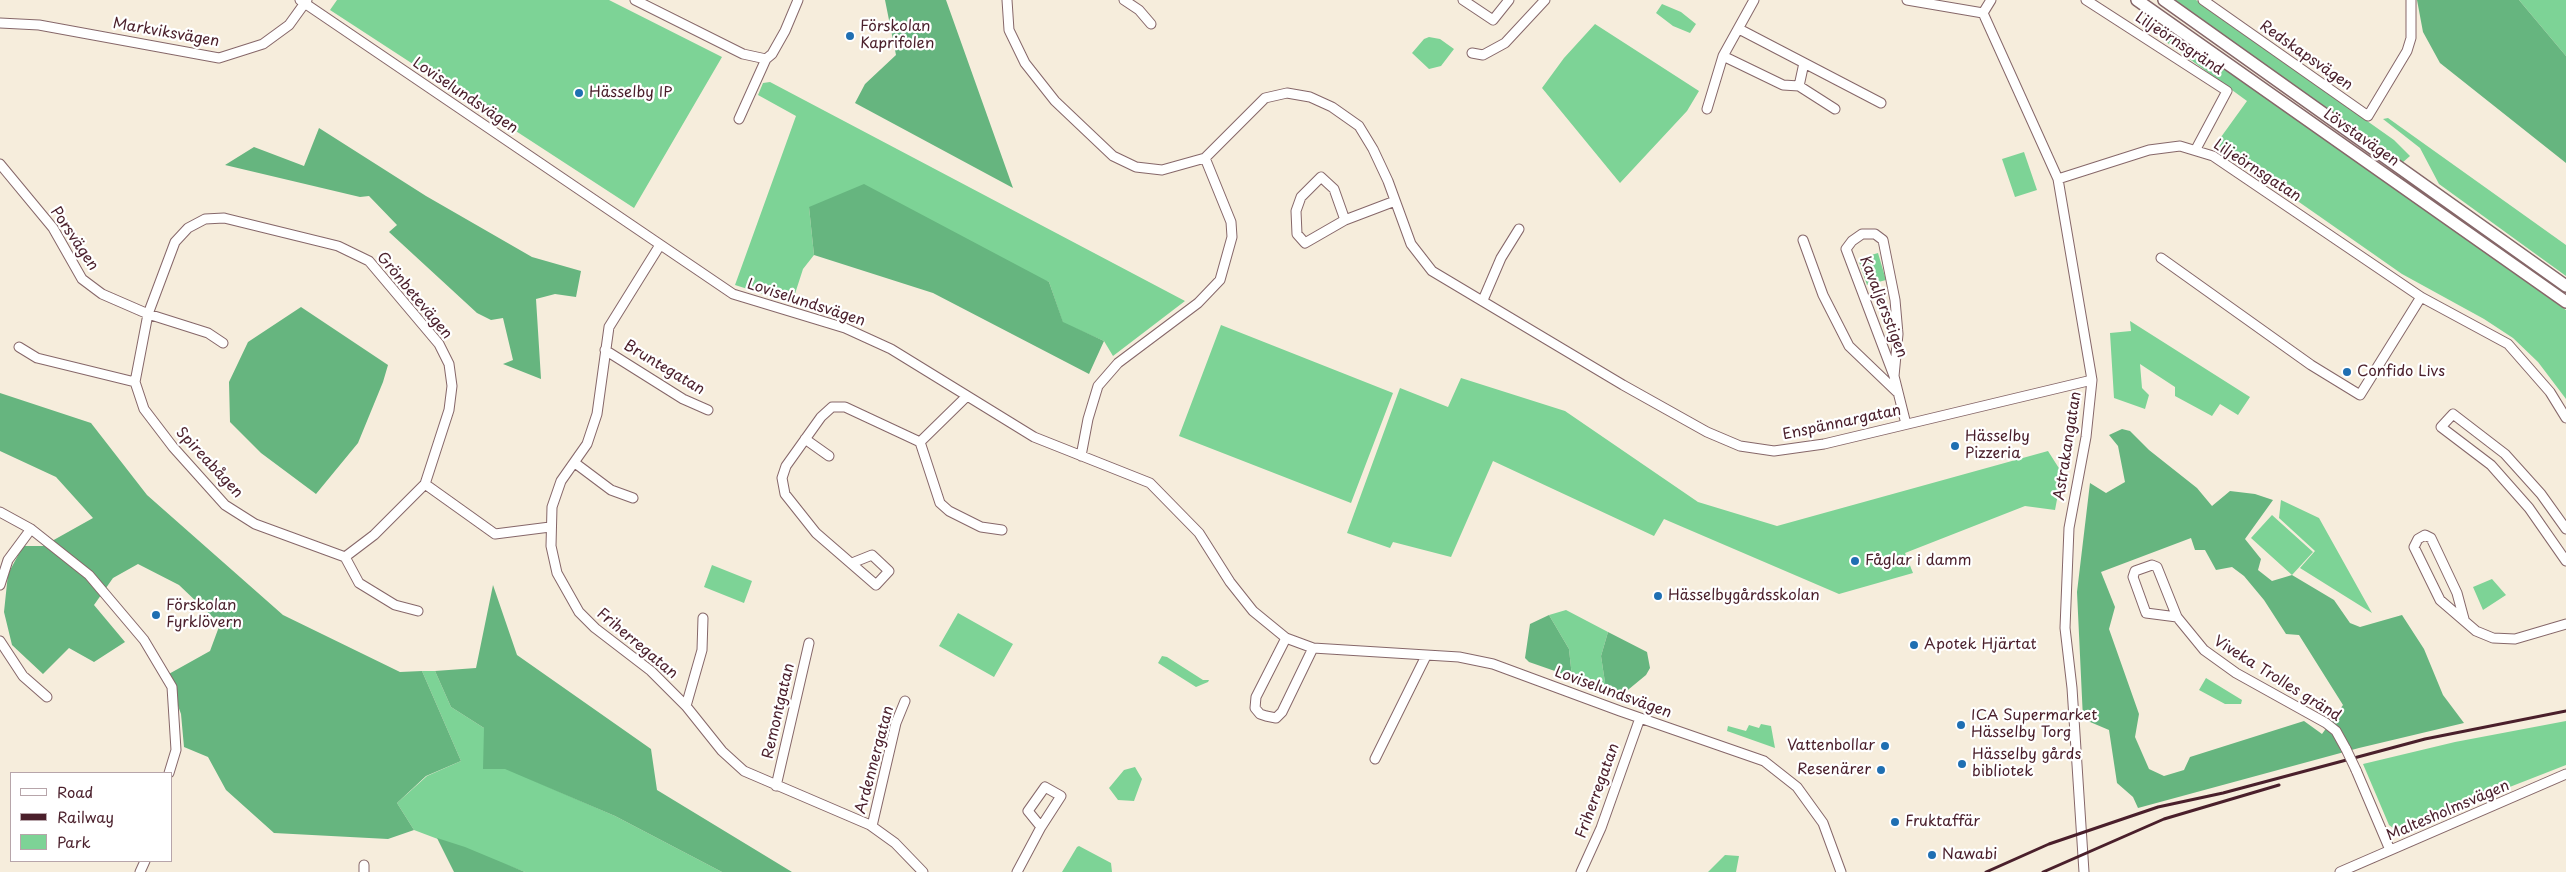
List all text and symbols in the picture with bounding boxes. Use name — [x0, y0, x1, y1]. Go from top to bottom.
street label: Liljeörnsgränd — [2132, 9, 2226, 79]
street label: Markviksvägen — [111, 15, 221, 51]
street label: Redskapsvägen — [2256, 17, 2356, 95]
place label: Förskolan Kaprifolen — [860, 18, 934, 53]
marker: Förskolan Kaprifolen — [844, 30, 856, 42]
street label: Loviselundsvägen — [409, 54, 521, 138]
place label: Hässelby IP — [589, 84, 673, 102]
marker: Hässelby IP — [573, 87, 585, 99]
street label: Lövstavägen — [2320, 105, 2402, 171]
street label: Liljeörnsgatan — [2210, 136, 2304, 206]
street label: Porsvägen — [46, 204, 102, 274]
street label: Grönbetevägen — [372, 249, 456, 343]
street label: Kavaljersstigen — [1855, 254, 1911, 360]
street label: Loviselundsvägen — [745, 275, 867, 331]
street label: Bruntegatan — [620, 337, 708, 399]
place label: Confido Livs — [2357, 363, 2445, 381]
marker: Confido Livs — [2341, 366, 2353, 378]
street label: Astrakangatan — [2050, 390, 2086, 502]
street label: Enspännargatan — [1781, 402, 1903, 444]
street label: Spireabågen — [172, 424, 246, 502]
place label: Hässelby Pizzeria — [1965, 428, 2030, 463]
marker: Hässelby Pizzeria — [1949, 440, 1961, 452]
place label: Fåglar i damm — [1865, 552, 1971, 570]
marker: Fåglar i damm — [1849, 555, 1861, 567]
place label: Hässelbygårdsskolan — [1668, 587, 1820, 605]
marker: Hässelbygårdsskolan — [1652, 590, 1664, 602]
place label: Förskolan Fyrklövern — [166, 597, 242, 632]
street label: Friherregatan — [593, 605, 681, 683]
marker: Förskolan Fyrklövern — [150, 609, 162, 621]
street label: Viveka Trolles gränd — [2210, 632, 2344, 726]
place label: Apotek Hjärtat — [1924, 636, 2037, 654]
marker: Apotek Hjärtat — [1908, 639, 1920, 651]
street label: Remontgatan — [759, 661, 799, 761]
street label: Loviselundsvägen — [1552, 663, 1674, 723]
street label: Ardennergatan — [852, 704, 898, 816]
place label: ICA Supermarket Hässelby Torg — [1971, 707, 2097, 742]
marker: ICA Supermarket Hässelby Torg — [1955, 719, 1967, 731]
place label: Vattenbollar — [1787, 737, 1875, 755]
marker: Vattenbollar — [1879, 740, 1891, 752]
street label: Friherregatan — [1572, 741, 1624, 841]
place label: Hässelby gårds bibliotek — [1972, 746, 2081, 781]
marker: Hässelby gårds bibliotek — [1956, 758, 1968, 770]
place label: Resenärer — [1797, 761, 1871, 779]
marker: Resenärer — [1875, 764, 1887, 776]
legend — [10, 772, 172, 862]
street label: Maltesholmsvägen — [2384, 777, 2512, 845]
text: Road — [57, 780, 93, 803]
text: Railway — [57, 805, 114, 828]
place label: Fruktaffär — [1905, 813, 1980, 831]
marker: Fruktaffär — [1889, 816, 1901, 828]
text: Park — [57, 830, 91, 853]
place label: Nawabi — [1942, 846, 1997, 864]
marker: Nawabi — [1926, 849, 1938, 861]

